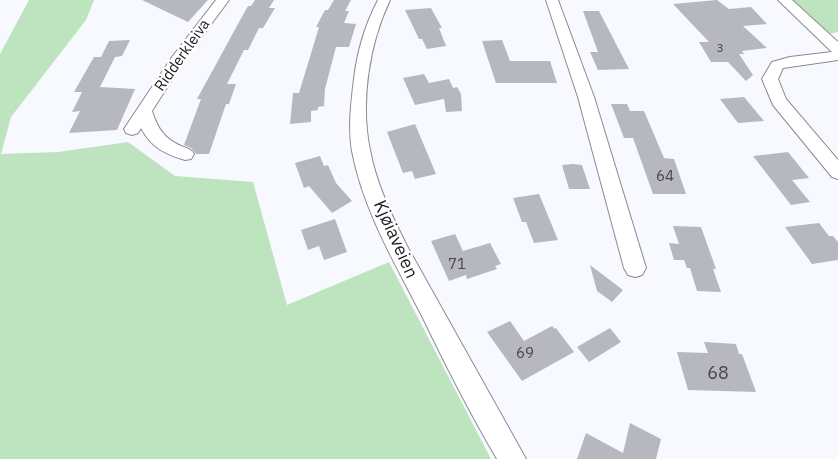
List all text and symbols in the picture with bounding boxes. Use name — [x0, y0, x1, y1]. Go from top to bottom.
street label: Ridderkleiva — [150, 15, 213, 94]
house number: 3 — [716, 40, 724, 55]
house number: 64 — [656, 166, 674, 185]
street label: Kjøiaveien — [369, 196, 424, 282]
house number: 71 — [448, 254, 466, 273]
house number: 69 — [516, 343, 534, 362]
house number: 68 — [707, 361, 729, 384]

